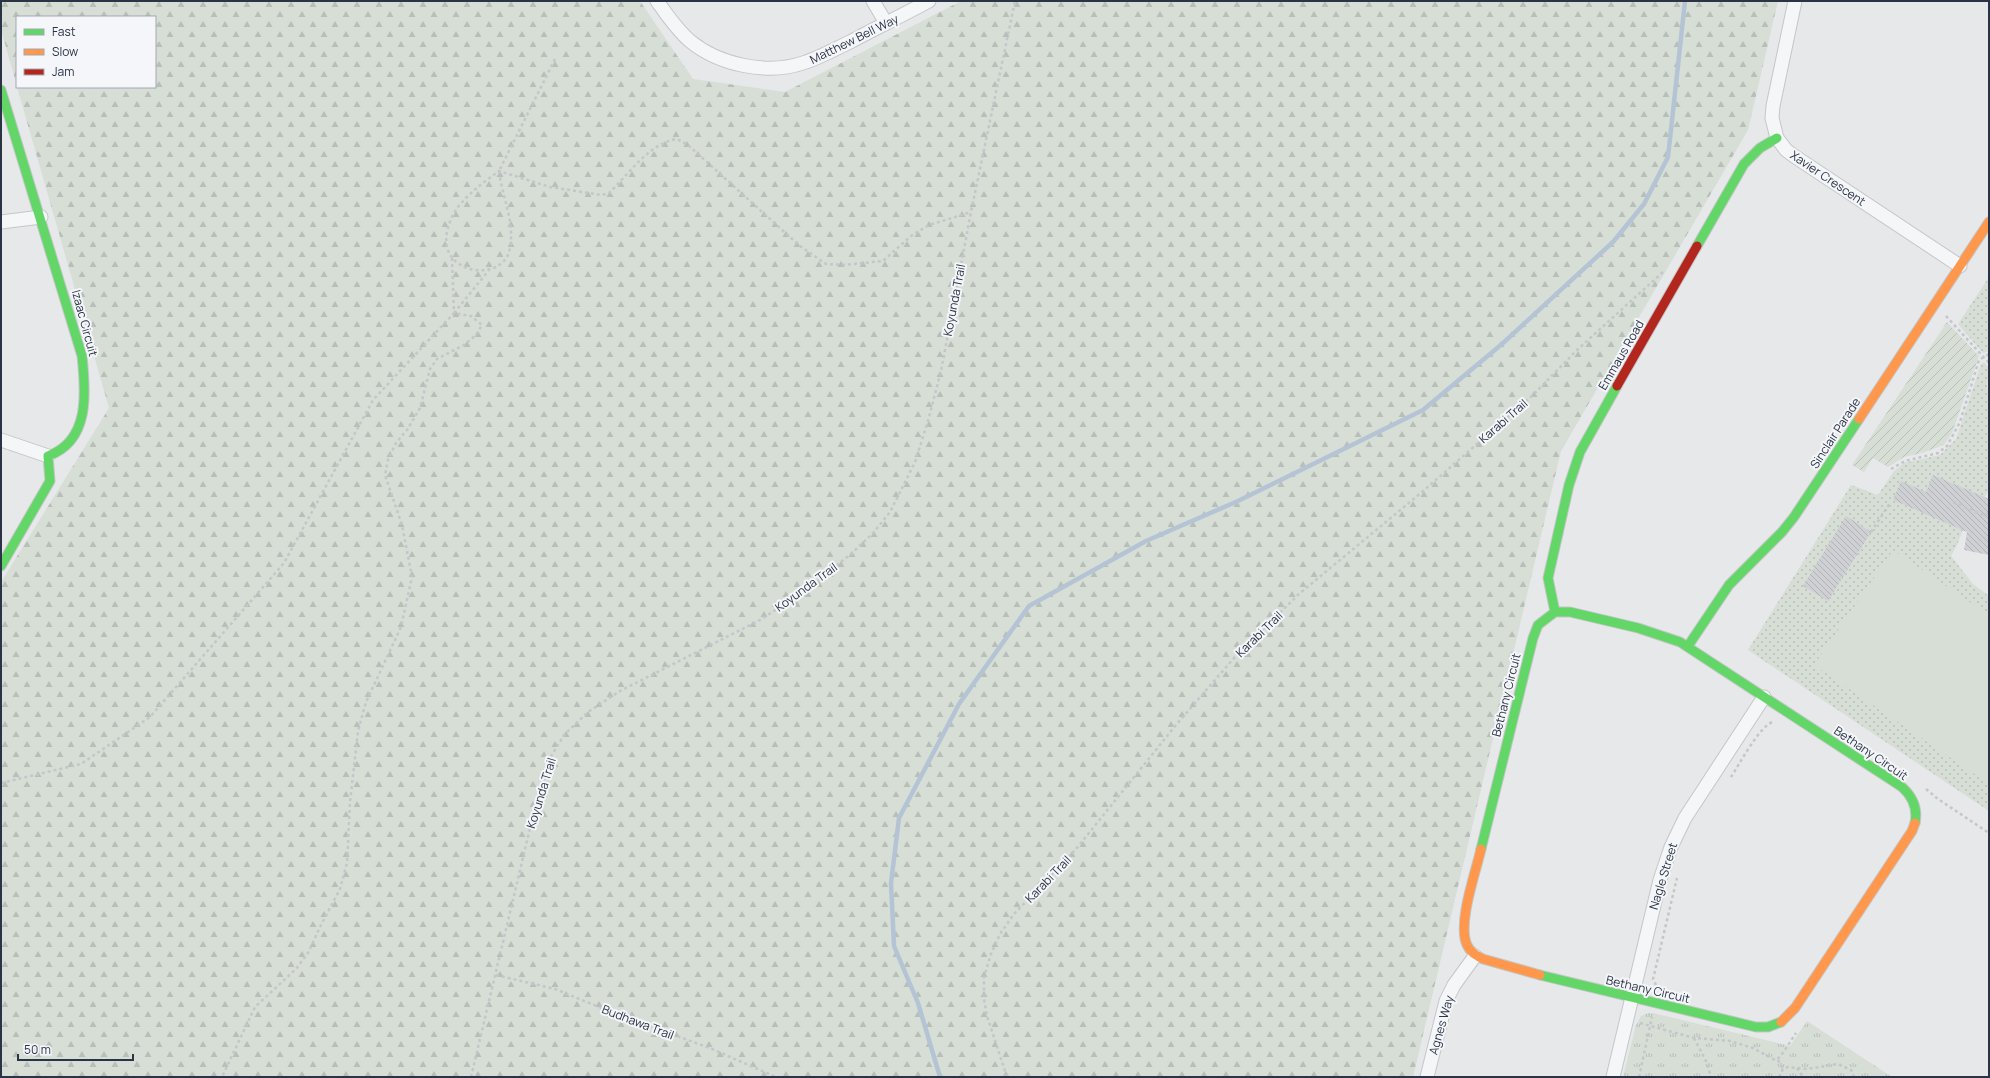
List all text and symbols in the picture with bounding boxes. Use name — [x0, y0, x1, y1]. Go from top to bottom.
street label: Matthew Bell Way — [807, 10, 902, 68]
legend — [16, 16, 156, 88]
text: Fast — [52, 23, 76, 40]
text: Slow — [52, 43, 78, 60]
text: Jam — [52, 63, 74, 80]
street label: Xavier Crescent — [1787, 146, 1869, 210]
street label: Koyunda Trail — [939, 262, 969, 338]
street label: Izaac Circuit — [68, 288, 102, 358]
street label: Emmaus Road — [1594, 317, 1648, 393]
street label: Sinclair Parade — [1806, 394, 1864, 472]
street label: Karabi Trail — [1475, 395, 1531, 447]
street label: Koyunda Trail — [771, 559, 841, 615]
street label: Karabi Trail — [1232, 607, 1286, 661]
street label: Bethany Circuit — [1487, 651, 1525, 739]
street label: Bethany Circuit — [1831, 722, 1911, 784]
street label: Koyunda Trail — [522, 756, 560, 830]
street label: Nagle Street — [1645, 840, 1681, 912]
street label: Karabi Trail — [1021, 852, 1075, 906]
street label: Bethany Circuit — [1604, 971, 1692, 1007]
street label: Agnes Way — [1424, 993, 1458, 1057]
street label: Budhawa Trail — [599, 1000, 677, 1044]
scale bar — [18, 1036, 133, 1062]
text: 50 m — [24, 1041, 51, 1058]

